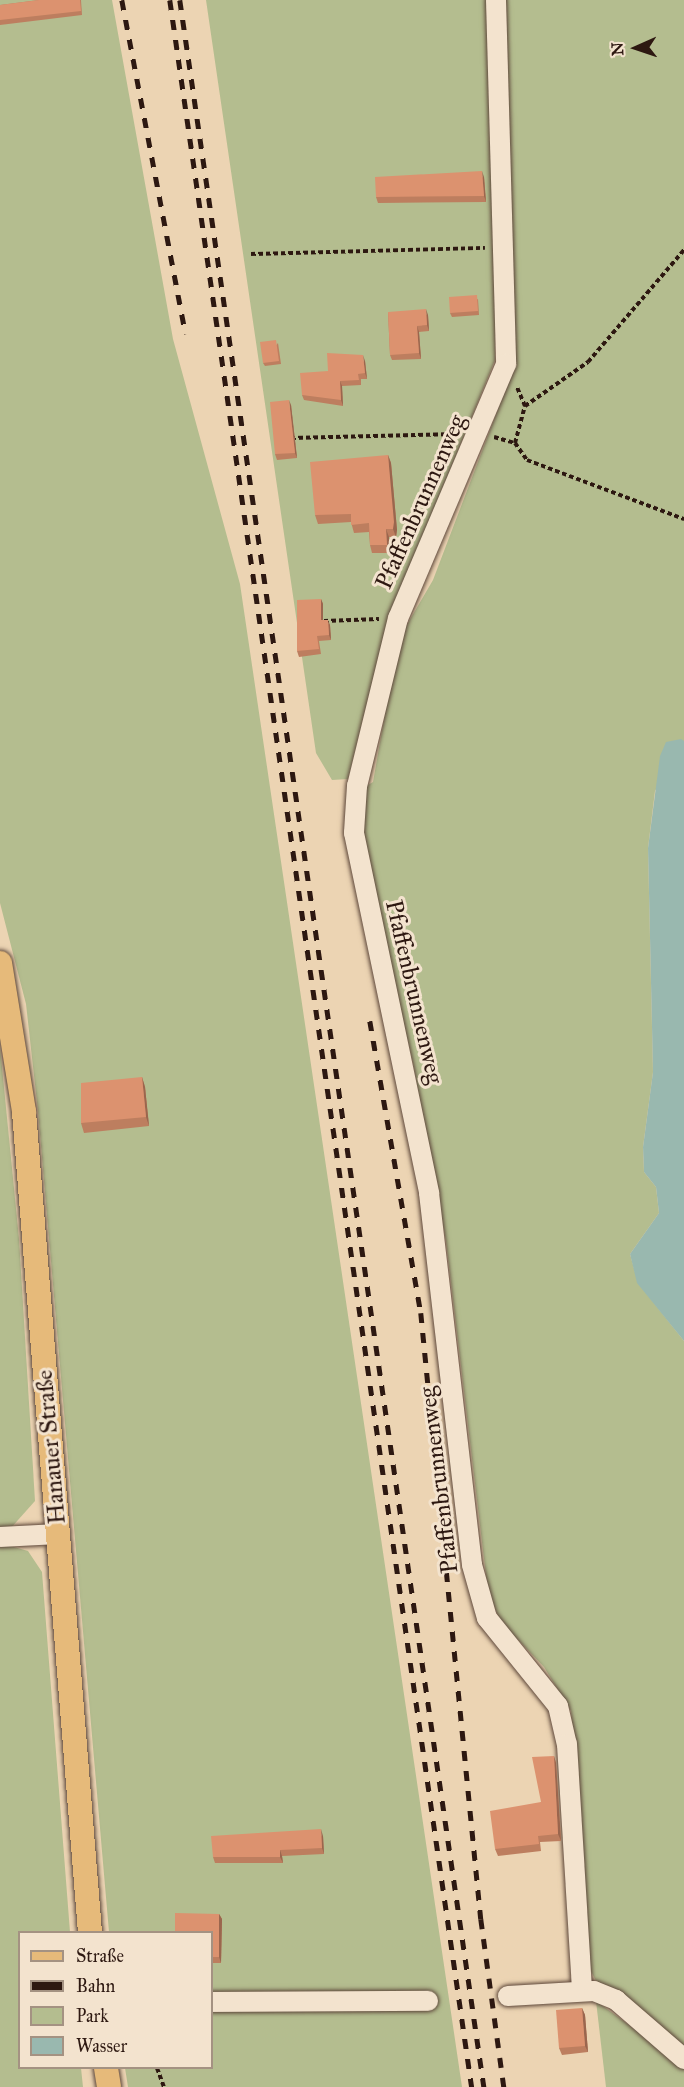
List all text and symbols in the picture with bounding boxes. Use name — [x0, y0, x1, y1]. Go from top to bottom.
north arrow — [606, 18, 666, 78]
text: N — [608, 42, 627, 56]
street label: Pfaffenbrunnenweg — [370, 410, 472, 594]
street label: Pfaffenbrunnenweg — [379, 897, 449, 1087]
street label: Hanauer Straße — [30, 1369, 72, 1525]
street label: Pfaffenbrunnenweg — [413, 1385, 465, 1575]
legend — [18, 1931, 213, 2069]
text: Straße — [76, 1945, 124, 1967]
text: Bahn — [76, 1975, 115, 1997]
text: Park — [76, 2005, 109, 2027]
text: Wasser — [76, 2035, 127, 2057]

